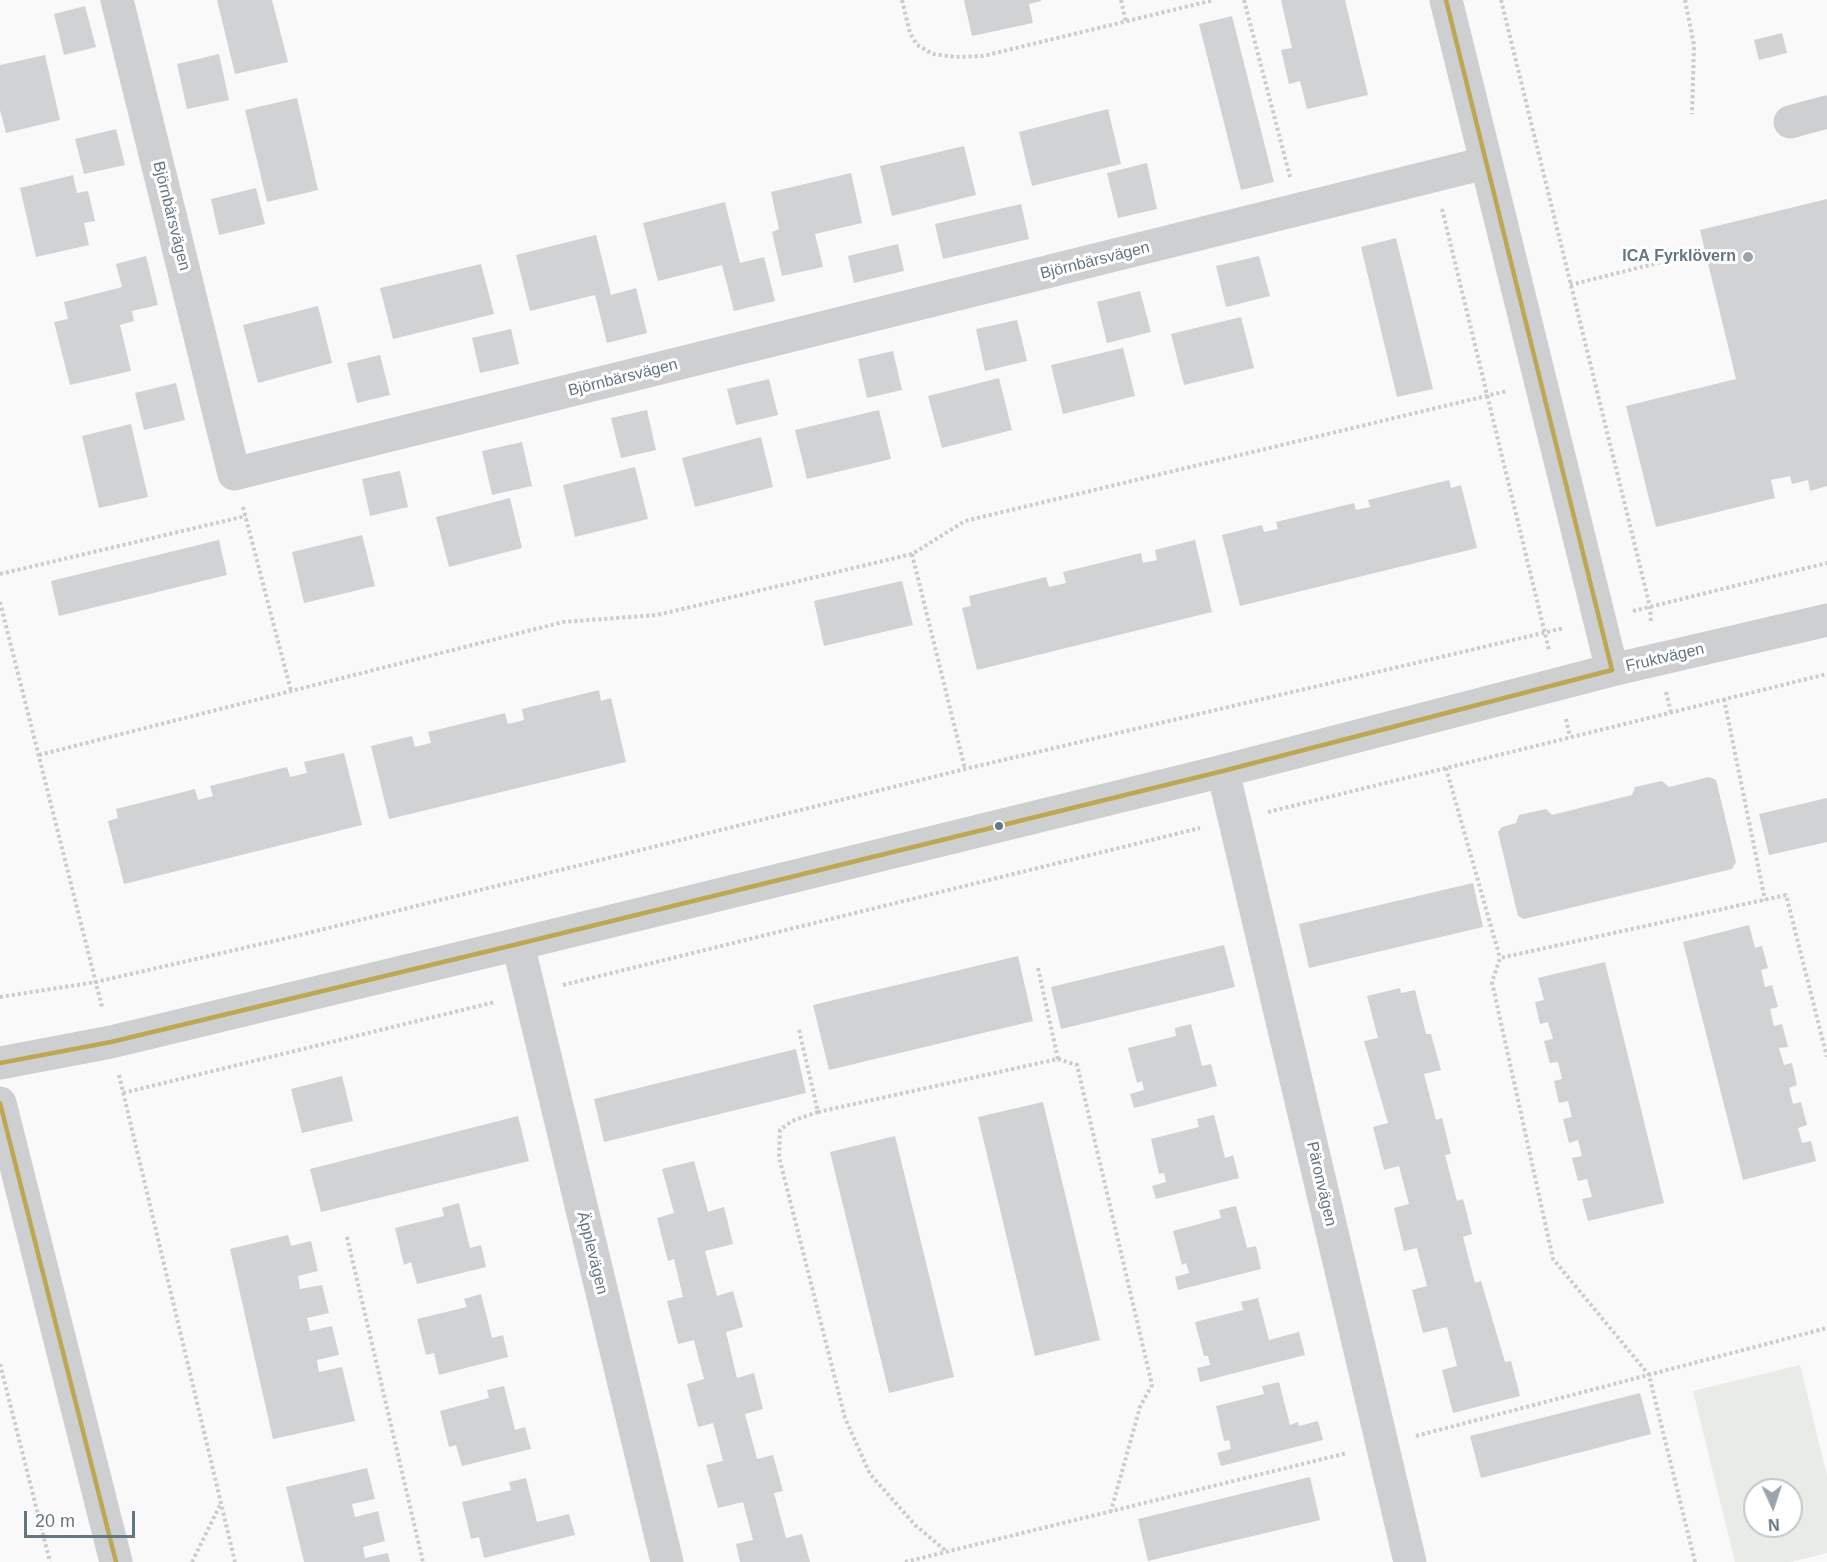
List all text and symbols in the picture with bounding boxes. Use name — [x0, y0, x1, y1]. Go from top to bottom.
street label: Björnbärsvägen — [148, 159, 194, 273]
street label: Björnbärsvägen — [1038, 238, 1152, 284]
place label: ICA Fyrklövern — [1622, 247, 1736, 267]
marker: ICA Fyrklövern — [1741, 250, 1755, 264]
street label: Björnbärsvägen — [566, 355, 680, 401]
street label: Fruktvägen — [1624, 640, 1706, 676]
unlabelled marker — [993, 820, 1005, 832]
street label: Päronvägen — [1302, 1140, 1340, 1228]
street label: Äpplevägen — [572, 1210, 612, 1296]
north arrow — [1743, 1478, 1803, 1538]
scale bar — [27, 1499, 138, 1537]
text: 20 m — [35, 1511, 75, 1531]
text: N — [1768, 1516, 1780, 1533]

